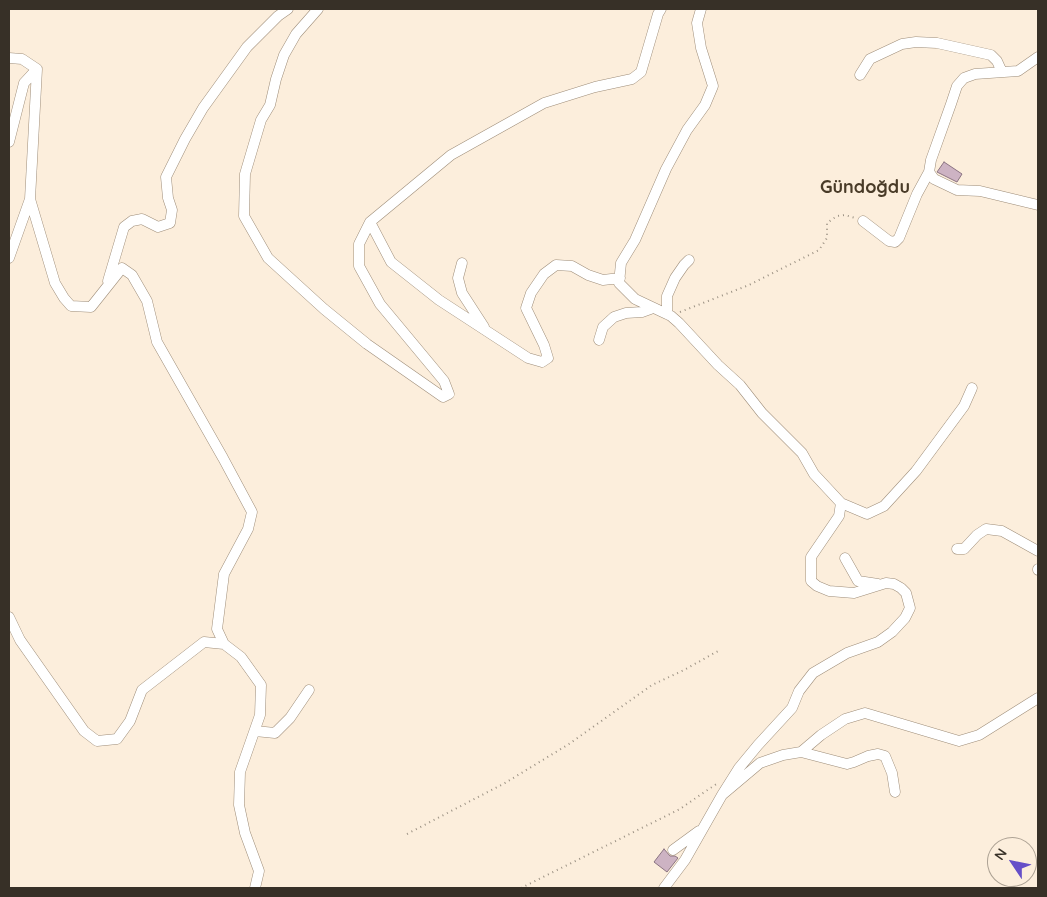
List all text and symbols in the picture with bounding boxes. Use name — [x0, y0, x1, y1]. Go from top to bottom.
district label: Gündoğdu — [820, 177, 910, 199]
north arrow — [987, 837, 1037, 887]
text: N — [990, 845, 1011, 863]

